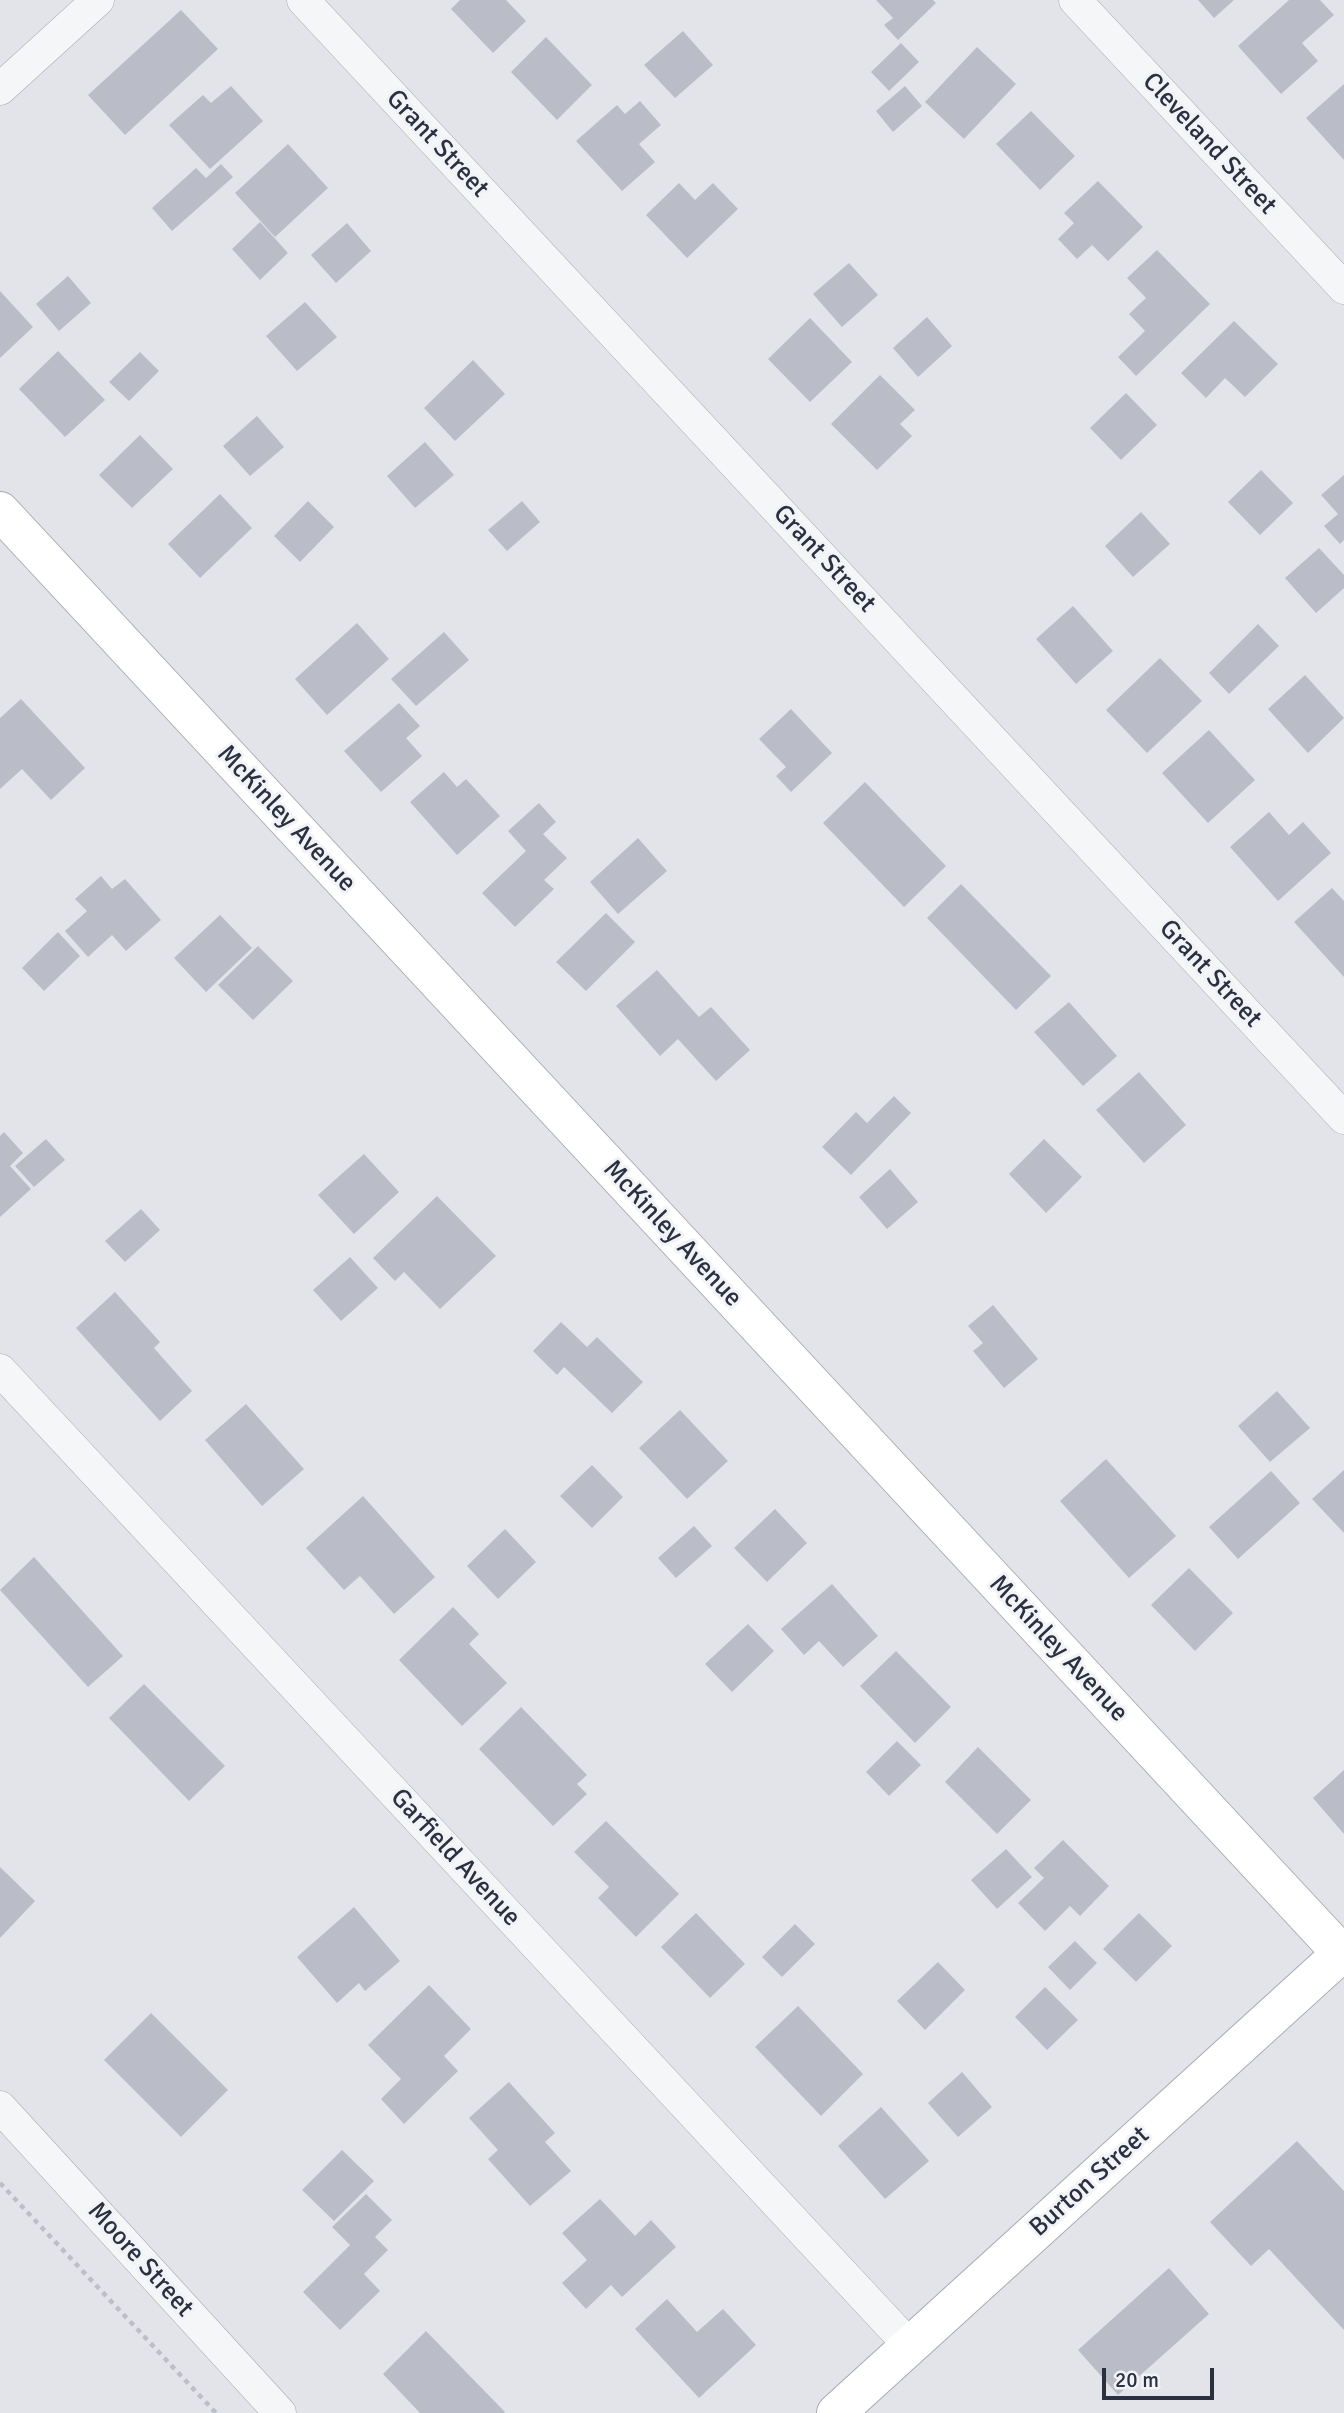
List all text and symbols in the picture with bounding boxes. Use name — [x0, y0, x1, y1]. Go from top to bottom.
street label: Cleveland Street — [1135, 67, 1283, 221]
street label: Grant Street — [379, 84, 495, 204]
street label: Grant Street — [766, 499, 882, 619]
street label: McKinley Avenue — [210, 739, 362, 899]
street label: Grant Street — [1152, 914, 1268, 1034]
street label: McKinley Avenue — [596, 1154, 748, 1314]
street label: McKinley Avenue — [982, 1569, 1134, 1729]
street label: Garfield Avenue — [383, 1783, 527, 1933]
street label: Burton Street — [1024, 2120, 1156, 2244]
street label: Moore Street — [80, 2196, 200, 2324]
scale bar — [1106, 2354, 1218, 2398]
text: 20 m — [1115, 2367, 1159, 2393]

